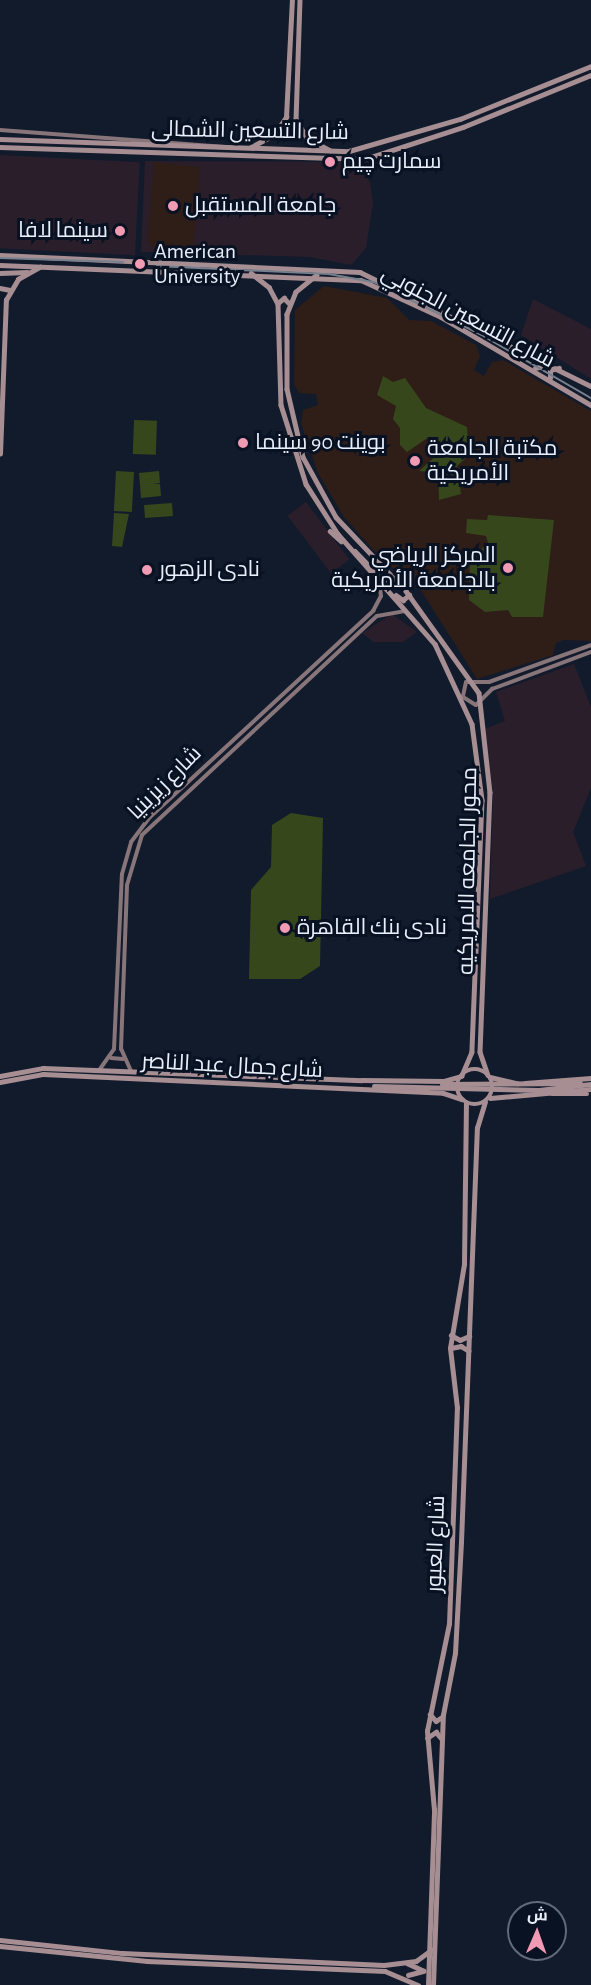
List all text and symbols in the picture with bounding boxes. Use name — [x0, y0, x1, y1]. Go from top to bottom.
street label: شارع التسعين الشمالى — [151, 116, 349, 146]
place label: سمارت چيم — [342, 149, 442, 175]
marker: سمارت چيم — [323, 155, 337, 169]
place label: جامعة المستقبل — [185, 193, 336, 219]
marker: جامعة المستقبل — [166, 199, 180, 213]
place label: سينما لافا — [18, 218, 108, 244]
marker: سينما لافا — [113, 224, 127, 238]
place label: American University — [154, 238, 240, 290]
marker: American University — [131, 255, 149, 273]
street label: شارع التسعين الجنوبي — [377, 260, 559, 374]
place label: بوينت 90 سينما — [255, 430, 386, 456]
place label: مكتبة الجامعة الأمريكية — [427, 435, 557, 487]
marker: بوينت 90 سينما — [236, 436, 250, 450]
marker: مكتبة الجامعة الأمريكية — [408, 454, 422, 468]
place label: المركز الرياضي بالجامعة الأمريكية — [331, 542, 496, 594]
place label: نادى الزهور — [159, 557, 260, 583]
marker: المركز الرياضي بالجامعة الأمريكية — [501, 561, 515, 575]
marker: نادى الزهور — [140, 563, 154, 577]
street label: شارع زيزينيا — [123, 741, 207, 825]
street label: محور الجامعه الامريكيه — [453, 767, 483, 975]
place label: نادى بنك القاهرة — [297, 915, 447, 941]
marker: نادى بنك القاهرة — [278, 921, 292, 935]
street label: شارع جمال عبد الناصر — [141, 1048, 323, 1084]
street label: شارع العبور — [421, 1495, 451, 1593]
north arrow — [507, 1901, 567, 1961]
text: ش — [527, 1907, 548, 1923]

